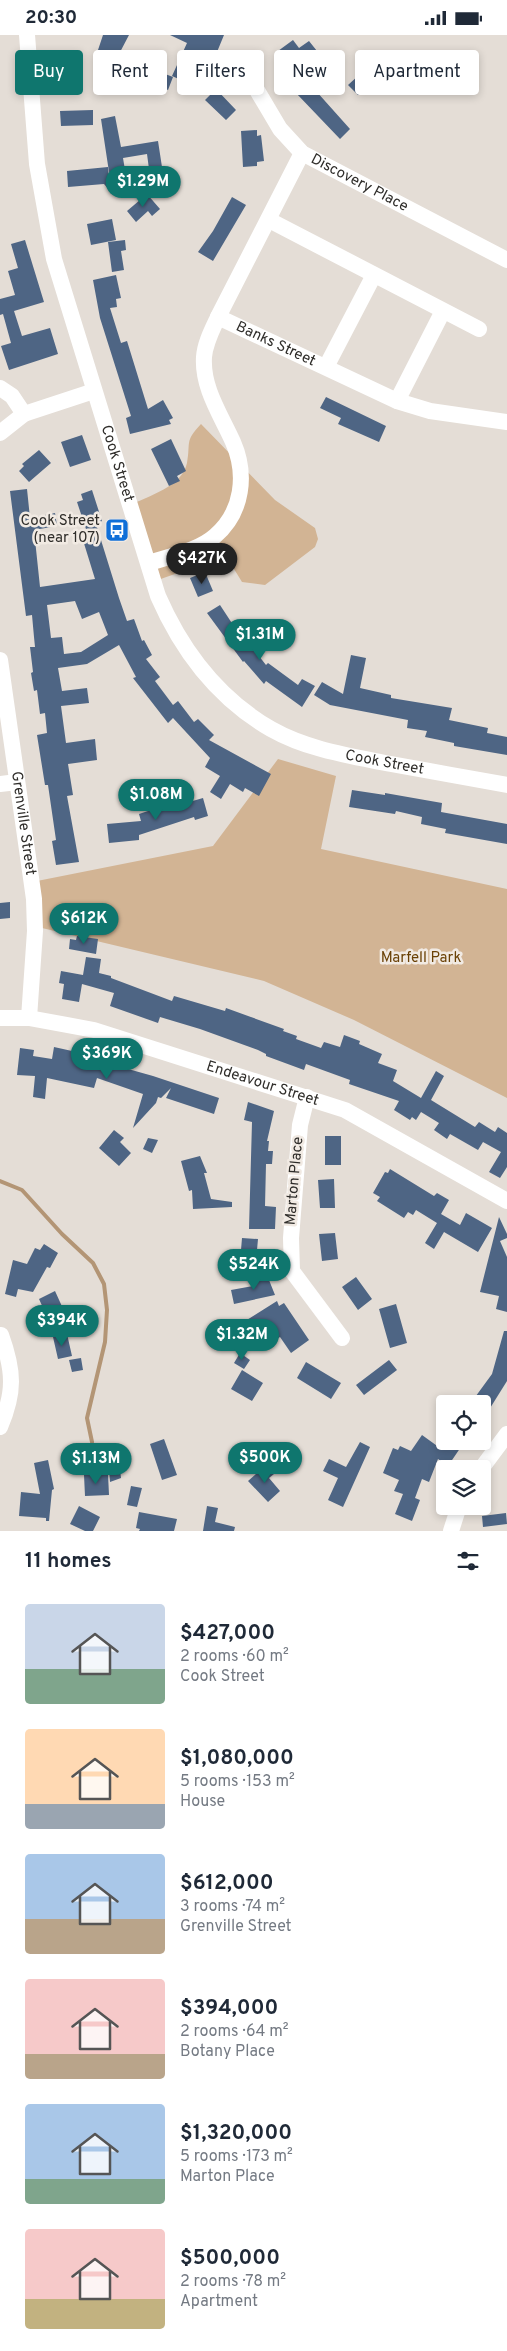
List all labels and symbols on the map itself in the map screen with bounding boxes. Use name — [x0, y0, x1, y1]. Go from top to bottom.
street label: Discovery Place — [307, 150, 411, 216]
pin: $1.29M — [102, 165, 184, 208]
street label: Banks Street — [233, 317, 319, 371]
street label: Cook Street — [96, 423, 138, 504]
place label: Cook Street (near 107) — [20, 512, 100, 548]
bus stop icon: Cook Street (near 107) — [104, 517, 130, 543]
pin: $427K — [167, 543, 237, 585]
pin: $1.31M — [219, 619, 301, 661]
street label: Cook Street — [344, 746, 425, 779]
street label: Grenville Street — [6, 770, 40, 877]
pin: $1.08M — [115, 779, 197, 821]
pin: $612K — [49, 903, 119, 945]
park label: Marfell Park — [381, 949, 461, 968]
pin: $369K — [72, 1037, 142, 1080]
street label: Endeavour Street — [204, 1057, 321, 1111]
street label: Marton Place — [282, 1136, 308, 1226]
pin: $524K — [219, 1249, 289, 1291]
pin: $394K — [27, 1305, 97, 1347]
pin: $1.32M — [201, 1319, 283, 1361]
pin: $500K — [230, 1441, 300, 1484]
pin: $1.13M — [55, 1443, 137, 1485]

